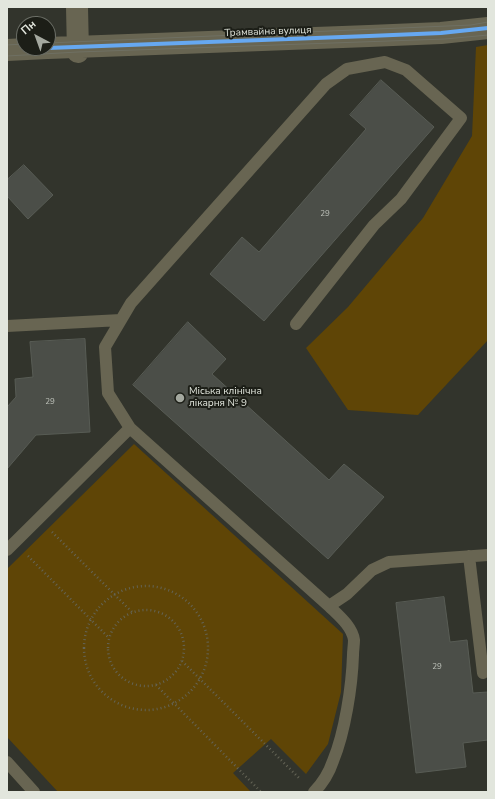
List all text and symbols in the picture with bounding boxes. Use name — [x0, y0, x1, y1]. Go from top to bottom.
north arrow — [16, 16, 56, 56]
text: Пн — [18, 17, 39, 38]
street label: Трамвайна вулиця — [224, 24, 312, 40]
house number: 29 — [320, 209, 330, 219]
place label: Міська клінічна лікарня № 9 — [189, 386, 262, 410]
marker: Міська клінічна лікарня № 9 — [174, 392, 186, 404]
house number: 29 — [45, 397, 55, 407]
house number: 29 — [432, 662, 442, 672]

